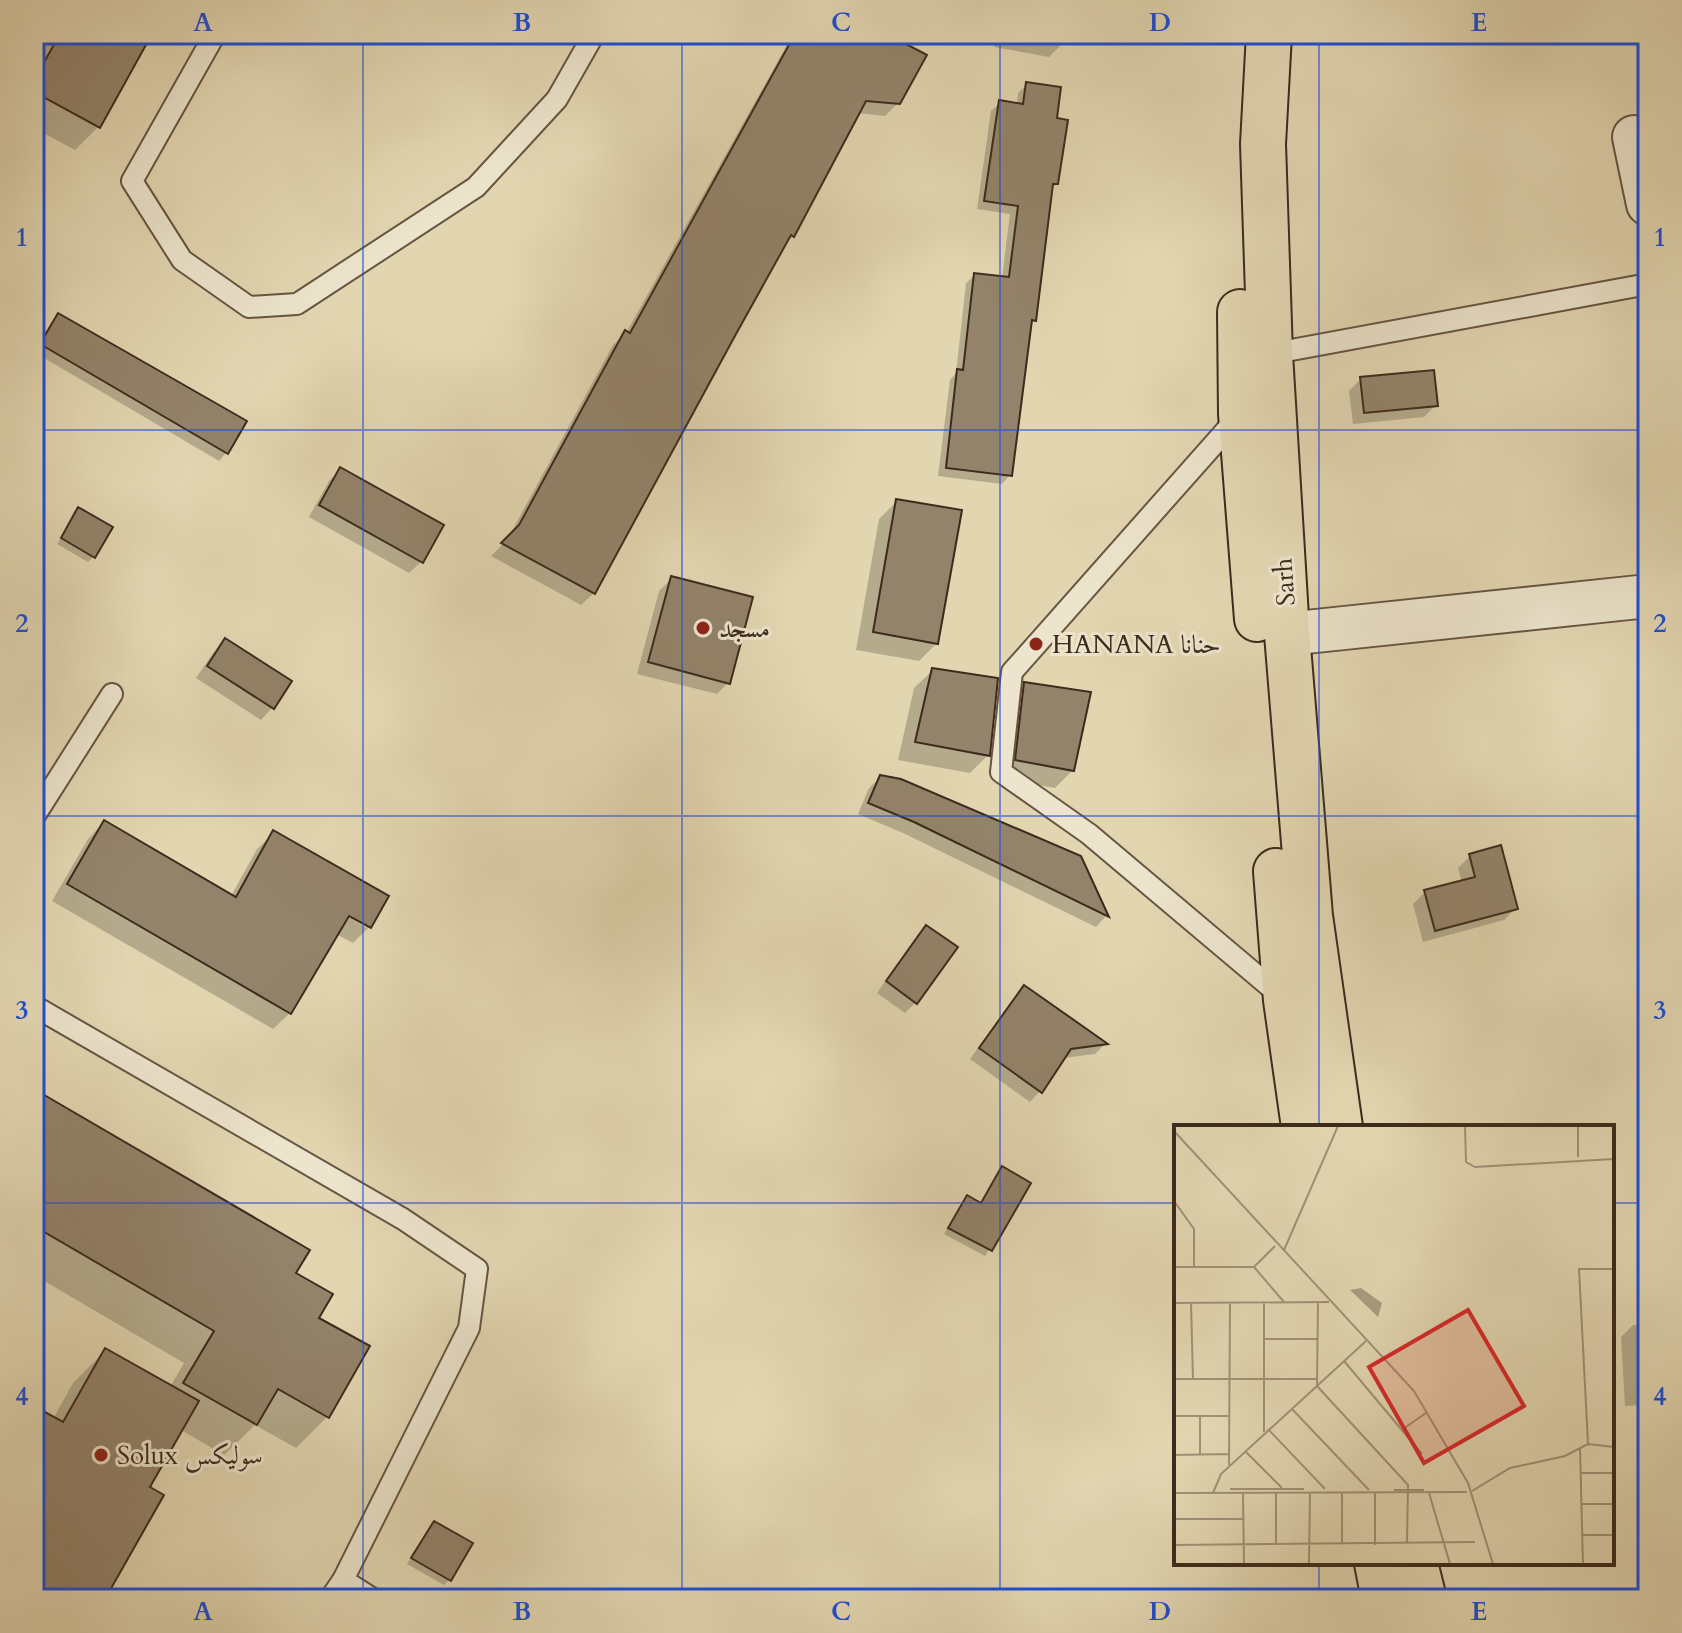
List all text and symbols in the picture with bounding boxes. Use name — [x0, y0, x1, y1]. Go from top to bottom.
text: A — [193, 5, 213, 40]
text: B — [513, 5, 531, 40]
text: C — [831, 5, 851, 40]
text: D — [1149, 5, 1171, 40]
text: E — [1471, 5, 1487, 40]
text: 1 — [15, 220, 29, 255]
text: 1 — [1653, 220, 1667, 255]
street label: Sarh — [1265, 557, 1304, 607]
text: 2 — [15, 606, 29, 641]
text: 2 — [1653, 606, 1667, 641]
place label: مسجد — [719, 611, 770, 646]
marker: مسجد — [694, 619, 712, 637]
place label: HANANA حنانا — [1052, 627, 1221, 662]
marker: HANANA حنانا — [1027, 635, 1045, 653]
text: 3 — [15, 993, 29, 1028]
text: 3 — [1653, 993, 1667, 1028]
inset map — [1174, 1125, 1614, 1565]
text: 4 — [15, 1379, 29, 1414]
text: 4 — [1653, 1379, 1667, 1414]
place label: Solux سوليكس — [117, 1438, 263, 1473]
marker: Solux سوليكس — [92, 1446, 110, 1464]
text: A — [193, 1594, 213, 1629]
text: B — [513, 1594, 531, 1629]
text: C — [831, 1594, 851, 1629]
text: D — [1149, 1594, 1171, 1629]
text: E — [1471, 1594, 1487, 1629]

